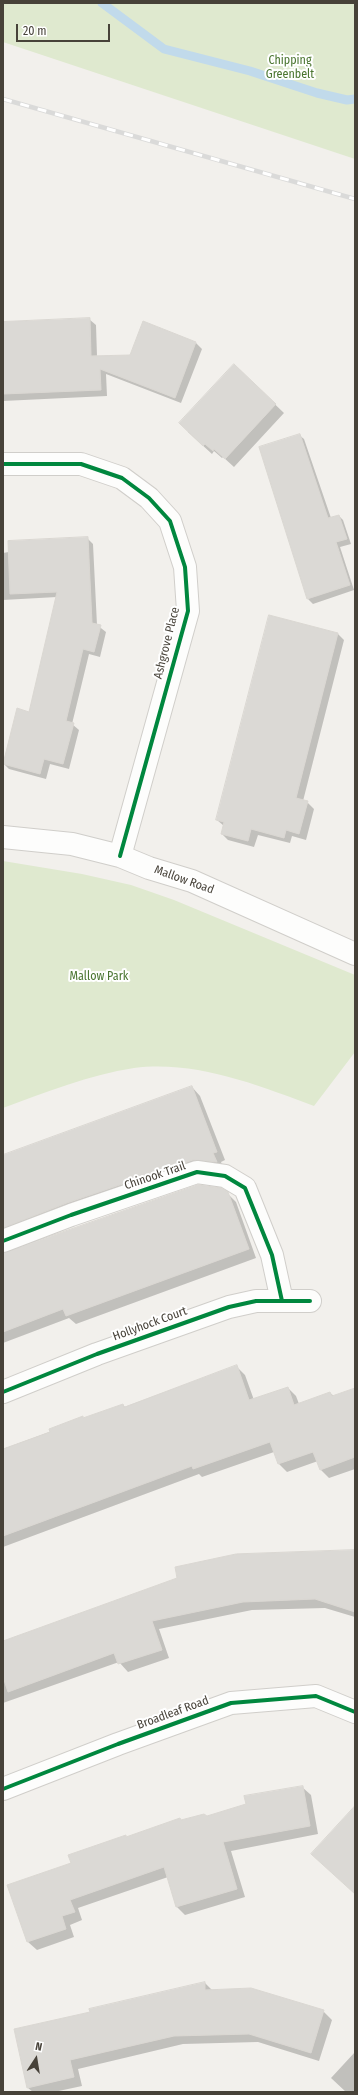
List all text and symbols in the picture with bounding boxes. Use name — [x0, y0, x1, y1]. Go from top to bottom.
scale bar — [18, 16, 112, 42]
text: 20 m — [23, 24, 47, 38]
park label: Chipping Greenbelt — [266, 54, 314, 82]
street label: Ashgrove Place — [151, 606, 183, 680]
street label: Mallow Road — [152, 863, 216, 897]
park label: Mallow Park — [70, 970, 128, 984]
street label: Chinook Trail — [123, 1159, 187, 1193]
street label: Hollyhock Court — [111, 1304, 189, 1344]
street label: Broadleaf Road — [135, 1693, 211, 1733]
north arrow — [16, 2039, 56, 2079]
text: N — [34, 2040, 43, 2054]

